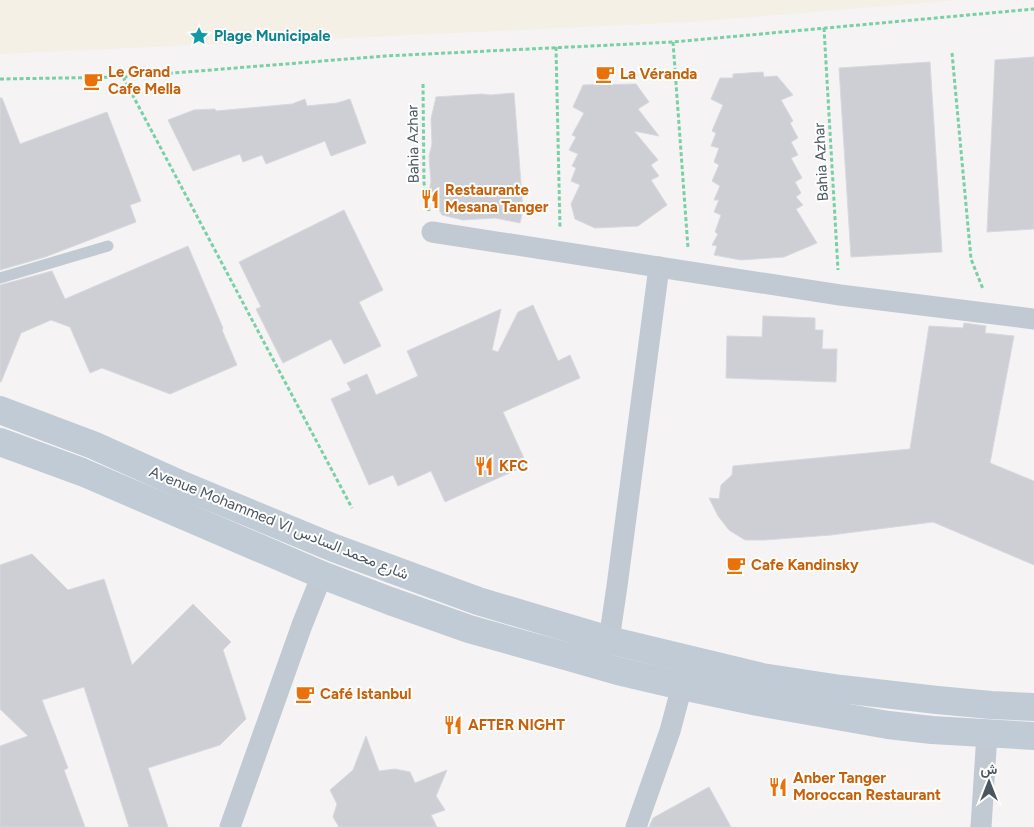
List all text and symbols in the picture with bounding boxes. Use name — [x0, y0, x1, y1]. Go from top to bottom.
place icon: Plage Municipale — [188, 25, 210, 47]
place label: Plage Municipale — [214, 27, 331, 45]
place label: Le Grand Cafe Mella — [108, 63, 181, 98]
cafe icon: La Véranda — [594, 63, 616, 85]
place label: La Véranda — [620, 65, 697, 83]
cafe icon: Le Grand Cafe Mella — [82, 70, 104, 92]
street label: Bahia Azhar — [403, 105, 423, 183]
street label: Bahia Azhar — [810, 122, 832, 202]
place label: Restaurante Mesana Tanger — [445, 181, 549, 216]
restaurant icon: Restaurante Mesana Tanger — [419, 188, 441, 210]
restaurant icon: KFC — [473, 455, 495, 477]
place label: KFC — [499, 457, 528, 475]
street label: Avenue Mohammed VI شارع محمد السادس — [146, 463, 411, 585]
cafe icon: Cafe Kandinsky — [725, 554, 747, 576]
place label: Cafe Kandinsky — [751, 556, 859, 574]
cafe icon: Café Istanbul — [294, 683, 316, 705]
place label: Café Istanbul — [320, 685, 411, 703]
restaurant icon: AFTER NIGHT — [442, 714, 464, 736]
place label: AFTER NIGHT — [468, 716, 565, 734]
north arrow — [964, 757, 1014, 807]
text: ش — [981, 761, 998, 778]
place label: Anber Tanger Moroccan Restaurant — [793, 769, 941, 804]
restaurant icon: Anber Tanger Moroccan Restaurant — [767, 776, 789, 798]

